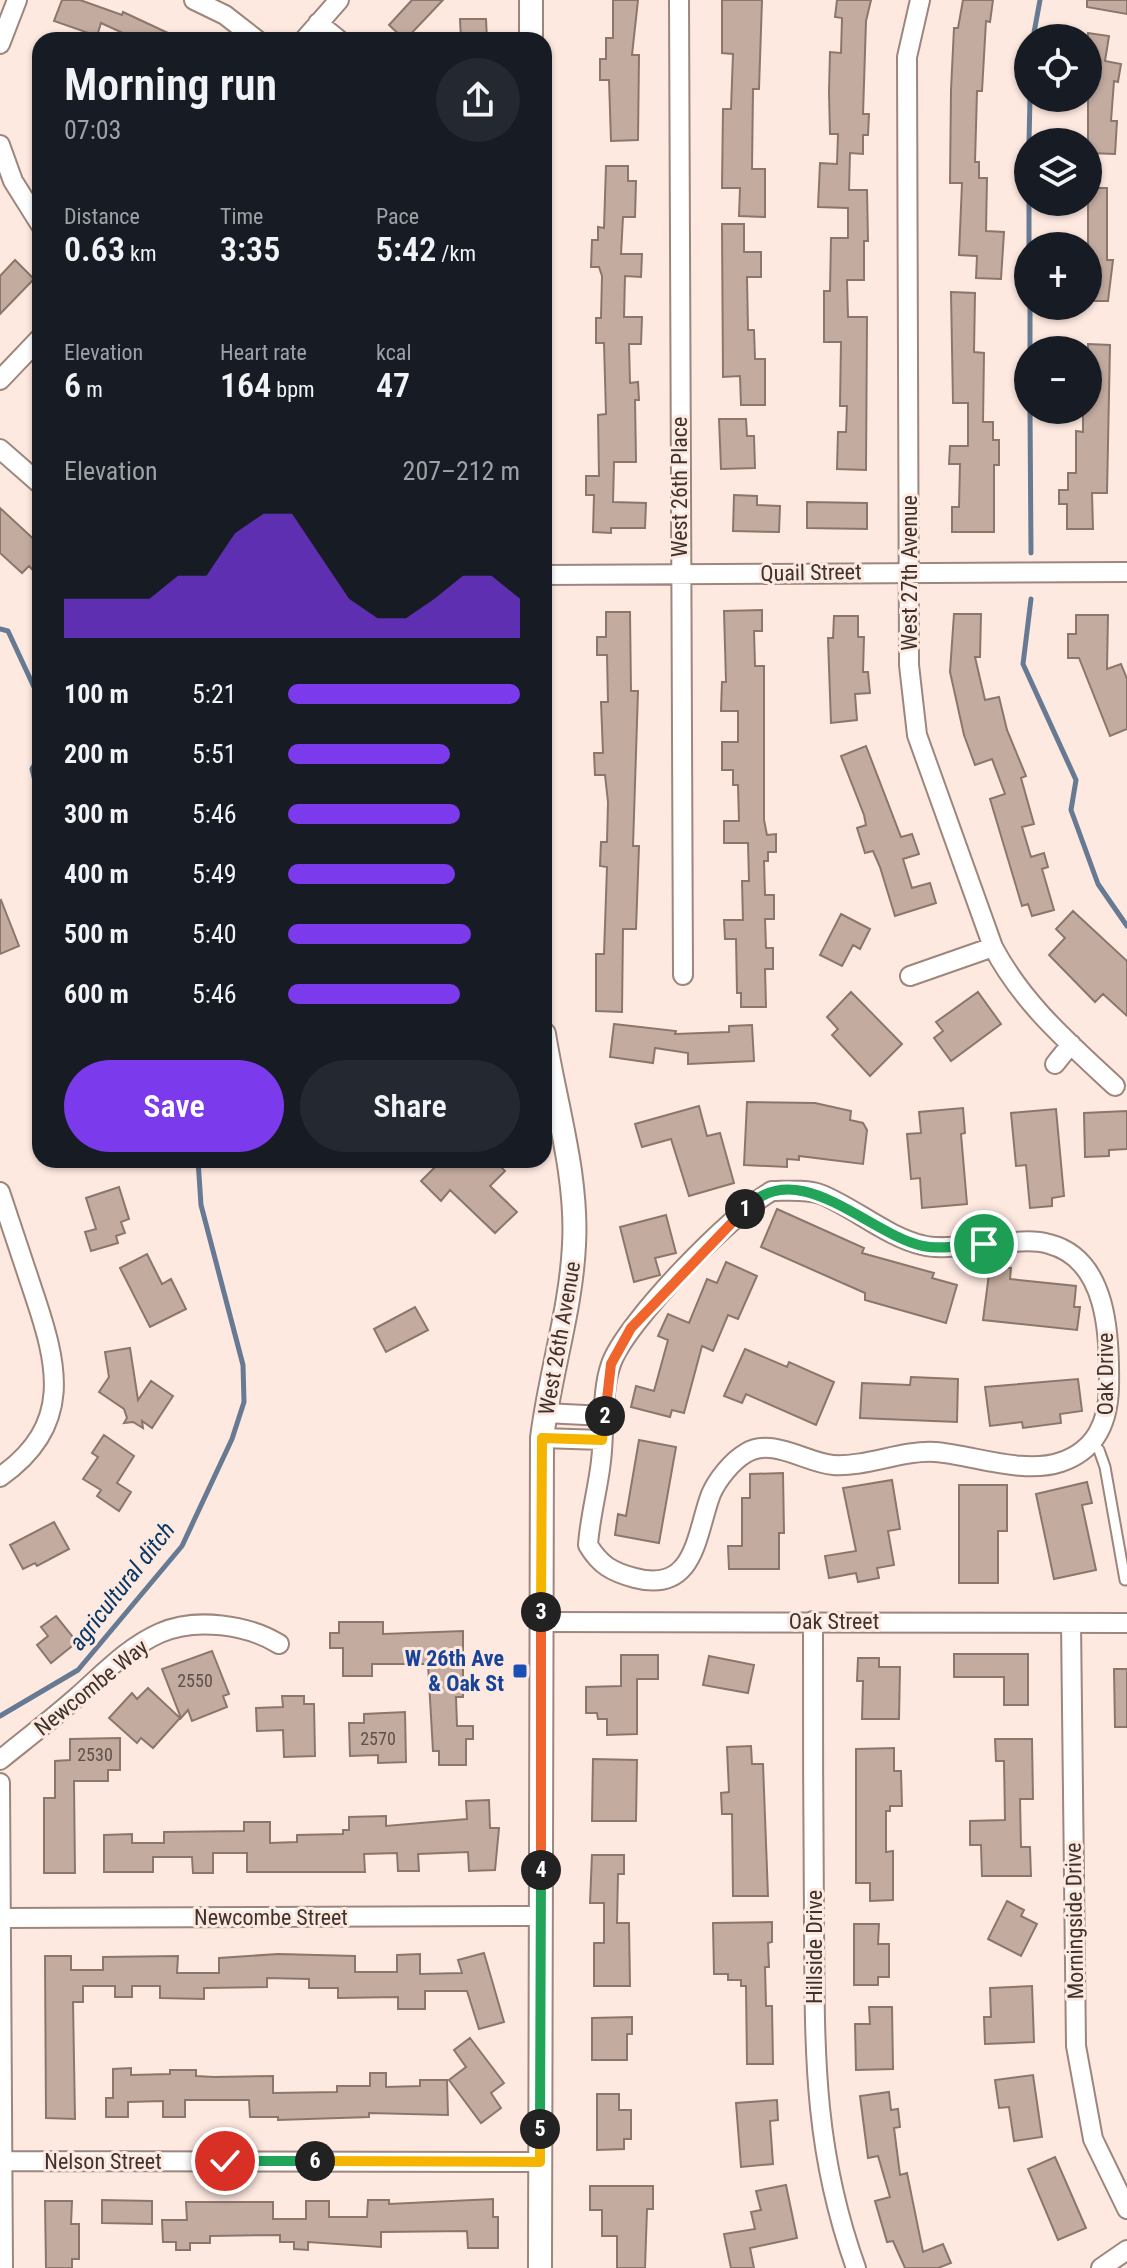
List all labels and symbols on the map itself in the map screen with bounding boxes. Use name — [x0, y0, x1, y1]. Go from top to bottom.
street label: West 26th Place — [667, 417, 692, 557]
street label: West 27th Avenue — [897, 495, 922, 651]
street label: Quail Street — [760, 559, 862, 586]
pin: 1 — [725, 1189, 765, 1229]
pin — [950, 1210, 1018, 1278]
street label: West 26th Avenue — [534, 1259, 585, 1417]
street label: Oak Drive — [1093, 1333, 1118, 1415]
pin: 2 — [585, 1396, 625, 1436]
water label: agricultural ditch — [63, 1516, 181, 1656]
pin: 3 — [521, 1592, 561, 1632]
street label: Oak Street — [789, 1609, 879, 1634]
street label: Newcombe Way — [30, 1634, 153, 1741]
place label: W 26th Ave & Oak St — [405, 1646, 504, 1696]
marker: W 26th Ave & Oak St — [511, 1662, 529, 1680]
house number: 2550 — [177, 1670, 213, 1691]
house number: 2570 — [360, 1728, 396, 1749]
house number: 2530 — [77, 1744, 113, 1765]
street label: Morningside Drive — [1061, 1842, 1088, 2000]
pin: 4 — [521, 1850, 561, 1890]
street label: Hillside Drive — [802, 1890, 827, 2004]
street label: Newcombe Street — [194, 1905, 348, 1930]
pin: 5 — [520, 2109, 560, 2149]
pin — [191, 2127, 259, 2195]
pin: 6 — [295, 2141, 335, 2181]
street label: Nelson Street — [44, 2149, 162, 2174]

